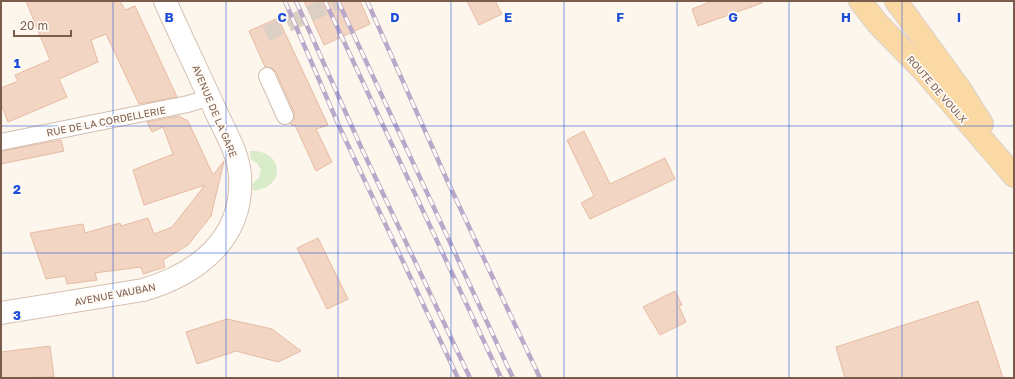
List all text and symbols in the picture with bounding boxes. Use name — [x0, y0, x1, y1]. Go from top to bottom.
text: B — [164, 9, 174, 25]
text: C — [277, 9, 287, 25]
text: D — [390, 9, 400, 25]
text: E — [504, 9, 512, 25]
text: F — [616, 9, 624, 25]
text: G — [728, 9, 738, 25]
text: H — [841, 9, 851, 25]
text: I — [957, 9, 961, 25]
scale bar — [14, 12, 71, 38]
text: 20 m — [20, 18, 48, 33]
street label: ROUTE DE VOULX — [904, 53, 970, 125]
text: 1 — [14, 55, 21, 71]
street label: AVENUE DE LA GARE — [190, 63, 240, 159]
street label: RUE DE LA CORDELLERIE — [45, 104, 167, 138]
text: 2 — [13, 181, 21, 197]
street label: AVENUE VAUBAN — [73, 280, 157, 308]
text: 3 — [13, 307, 21, 323]

